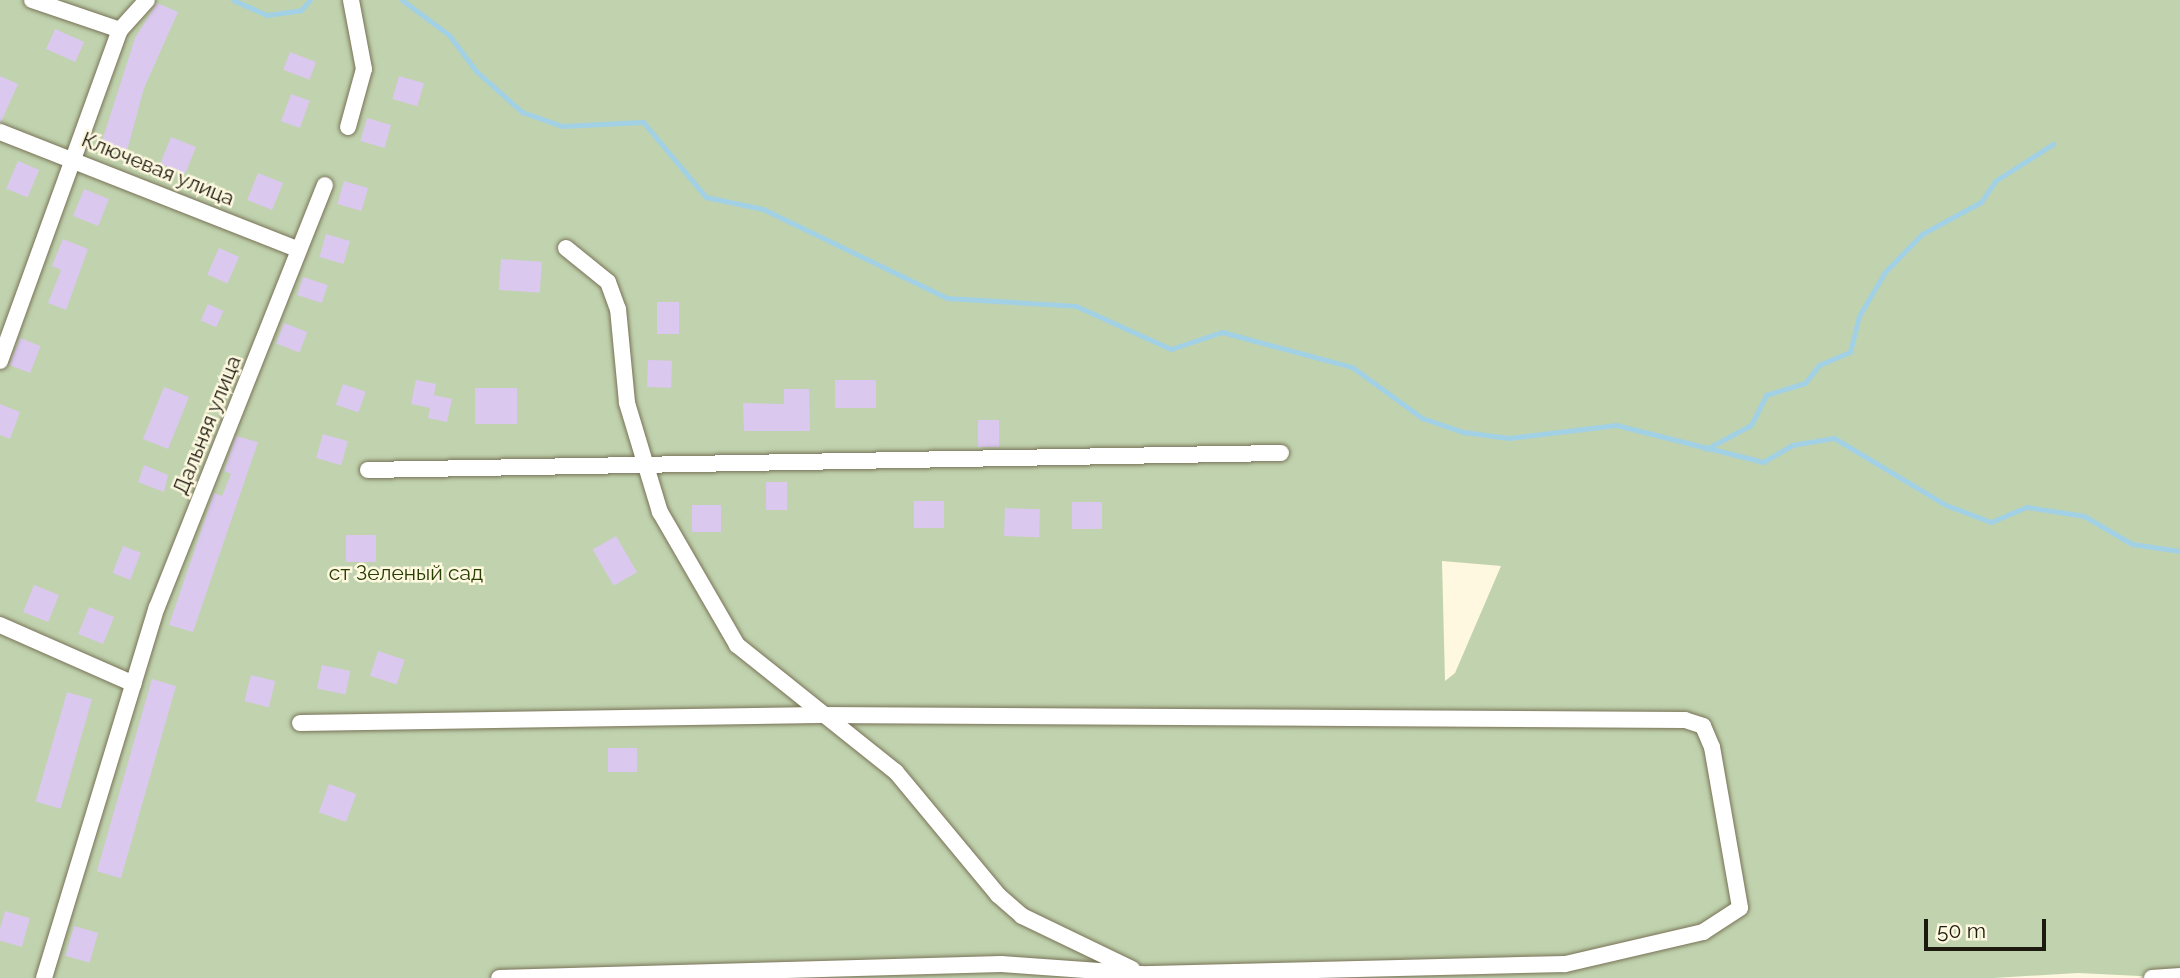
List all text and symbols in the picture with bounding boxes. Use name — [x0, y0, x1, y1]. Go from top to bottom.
street label: Ключевая улица — [78, 127, 238, 211]
street label: Дальняя улица — [168, 352, 246, 498]
park label: ст Зеленый сад — [329, 560, 483, 586]
scale bar — [1928, 904, 2050, 948]
text: 50 m — [1937, 918, 1986, 943]

